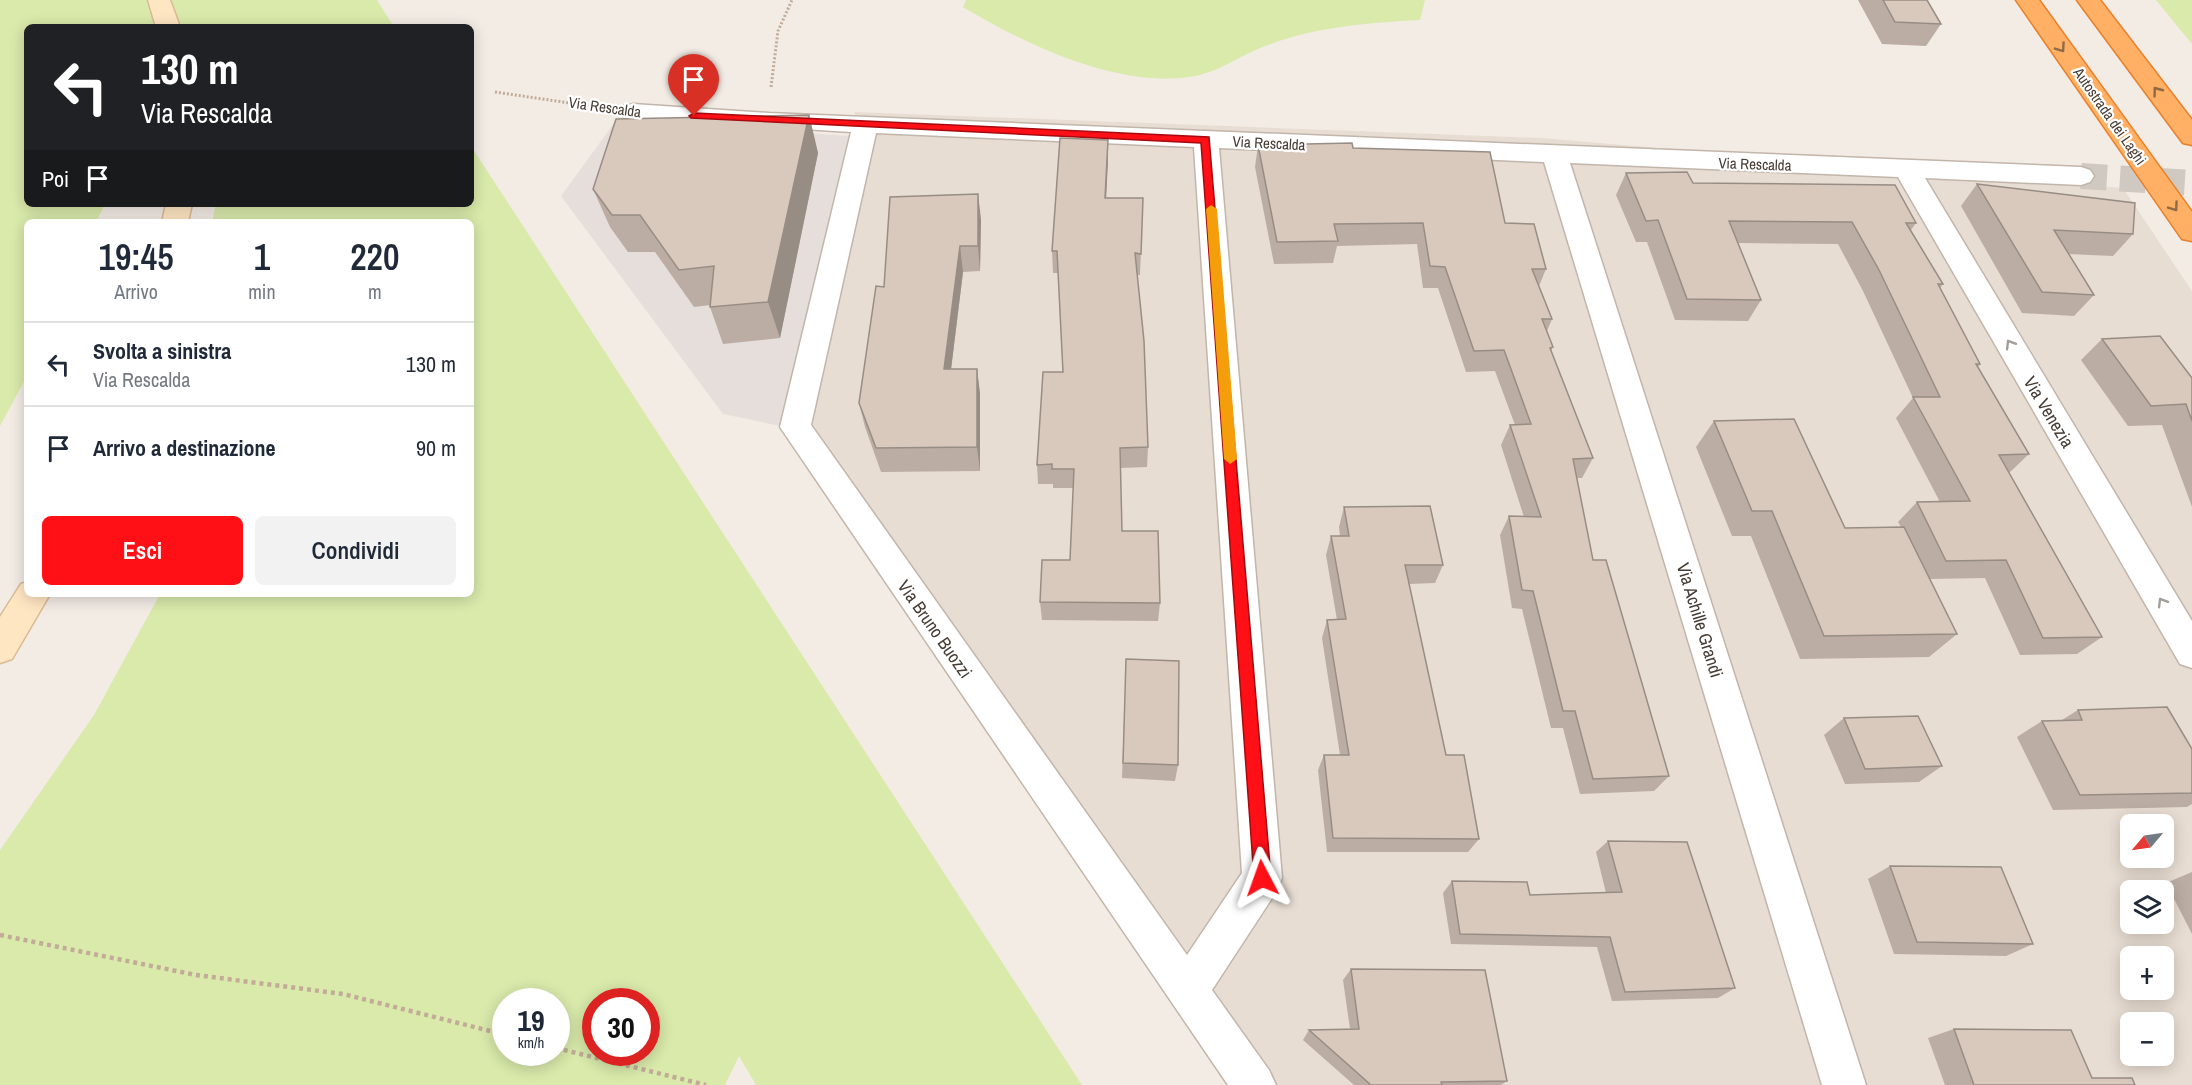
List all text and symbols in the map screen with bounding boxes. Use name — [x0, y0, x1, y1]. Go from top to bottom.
text: 130 m — [141, 41, 239, 97]
one-way arrow — [2054, 41, 2065, 52]
icon: left — [42, 48, 120, 126]
pin — [668, 54, 719, 116]
street label: Autostrada dei Laghi — [2068, 62, 2151, 169]
icon: arrive — [677, 63, 710, 96]
one-way arrow — [2153, 86, 2164, 97]
street label: Via Rescalda — [567, 92, 643, 122]
text: Via Rescalda — [141, 95, 272, 131]
street label: Via Rescalda — [1232, 131, 1306, 155]
street label: Via Rescalda — [1718, 152, 1792, 176]
icon: arrive — [81, 162, 114, 195]
text: Poi — [42, 164, 69, 194]
one-way arrow — [2167, 200, 2178, 211]
text: 19:45 — [99, 233, 174, 281]
text: 1 — [254, 233, 270, 281]
text: 220 — [350, 233, 399, 281]
text: Arrivo — [114, 278, 158, 305]
text: min — [248, 278, 276, 305]
text: m — [368, 278, 382, 305]
text: Svolta a sinistra — [93, 336, 231, 366]
one-way arrow — [2005, 340, 2017, 350]
icon: left — [42, 348, 75, 381]
text: 130 m — [406, 349, 456, 379]
text: Via Rescalda — [93, 366, 190, 393]
street label: Via Venezia — [2018, 372, 2080, 452]
icon: arrive — [42, 432, 75, 465]
text: Arrivo a destinazione — [93, 433, 275, 463]
text: 90 m — [416, 433, 456, 463]
button: Esci — [42, 516, 243, 585]
button: Condividi — [255, 516, 456, 585]
street label: Via Achille Grandi — [1671, 560, 1729, 680]
street label: Via Bruno Buozzi — [892, 575, 978, 683]
one-way arrow — [2158, 598, 2170, 608]
north arrow — [2120, 814, 2174, 868]
map controls — [2120, 814, 2174, 1066]
position arrow — [1230, 846, 1294, 910]
button: layers — [2120, 880, 2174, 934]
button: + — [2120, 946, 2174, 1000]
speed limit sign: 30 — [582, 988, 660, 1066]
text: 19 — [517, 1000, 545, 1040]
button: − — [2120, 1012, 2174, 1066]
text: km/h — [518, 1032, 544, 1053]

